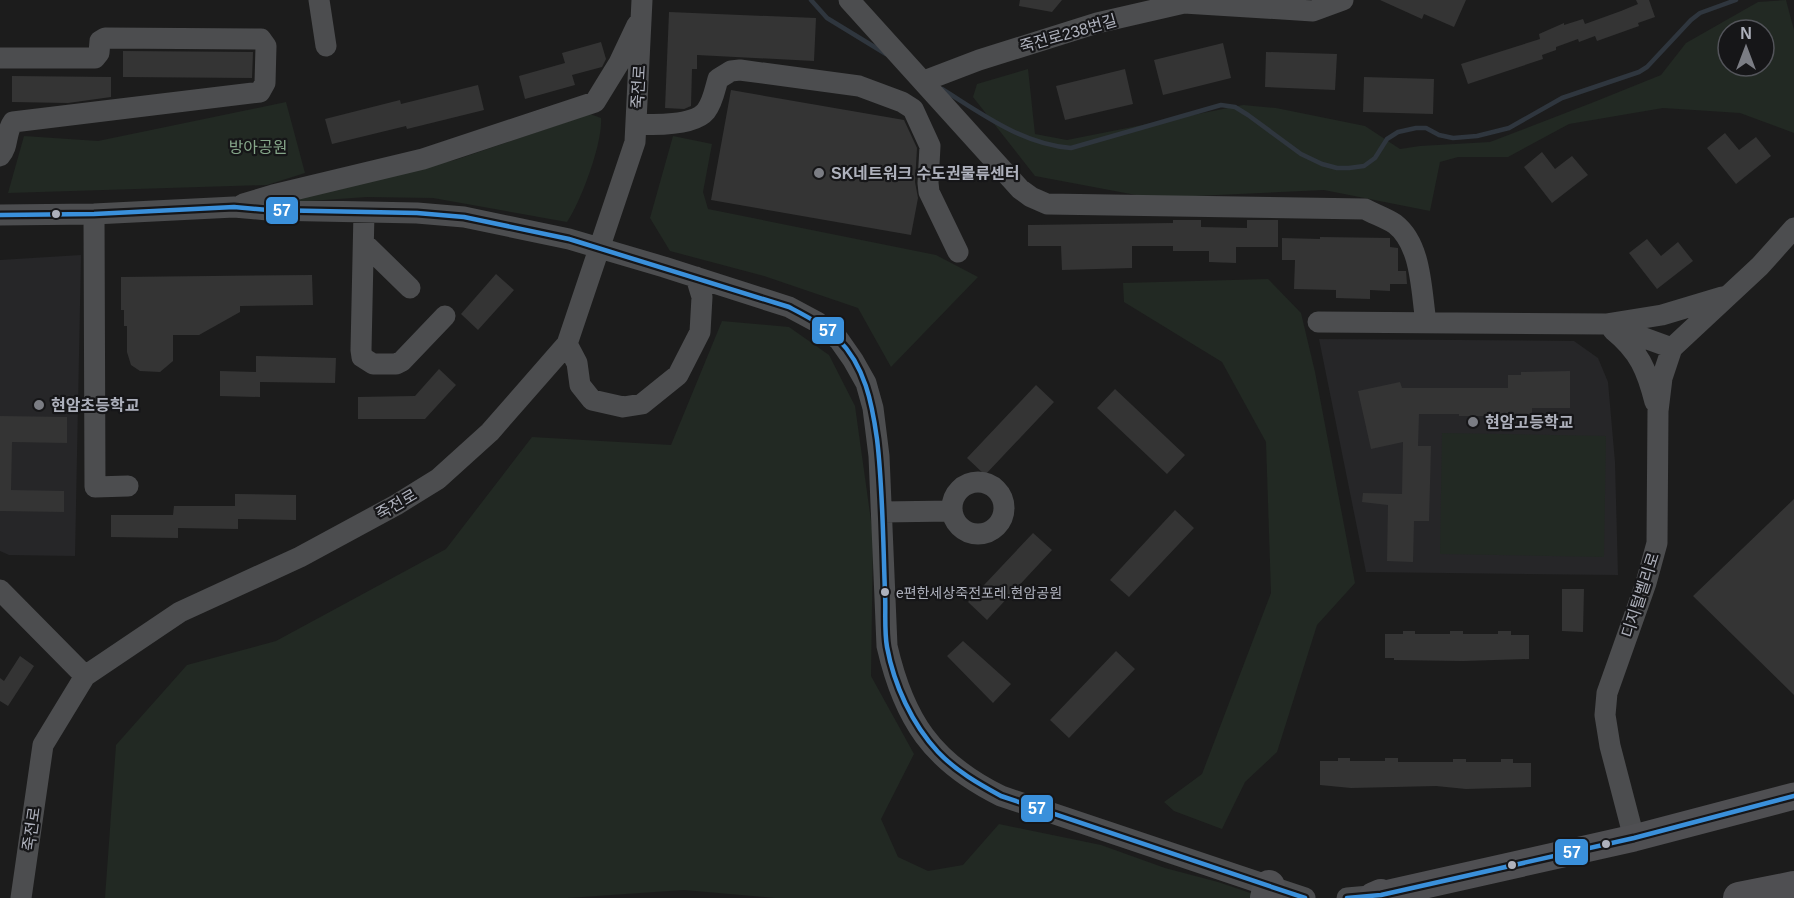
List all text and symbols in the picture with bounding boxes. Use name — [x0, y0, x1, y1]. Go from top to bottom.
street label: 죽전로238번길 — [1018, 11, 1119, 55]
north arrow — [1716, 18, 1776, 78]
text: N — [1740, 25, 1752, 42]
street label: 죽전로 — [629, 64, 648, 110]
park label: 방아공원 — [229, 139, 287, 156]
place label: SK네트워크 수도권물류센터 — [831, 165, 1020, 182]
marker: SK네트워크 수도권물류센터 — [812, 166, 826, 180]
line badge: 57 — [265, 196, 299, 225]
text: 57 — [273, 202, 291, 219]
unlabelled marker — [50, 208, 62, 220]
line badge: 57 — [811, 316, 845, 345]
text: 57 — [819, 322, 837, 339]
place label: 현암초등학교 — [51, 396, 140, 414]
marker: 현암초등학교 — [32, 398, 46, 412]
place label: 현암고등학교 — [1485, 413, 1574, 431]
marker: 현암고등학교 — [1466, 415, 1480, 429]
street label: 죽전로 — [373, 486, 420, 523]
street label: 디지털벨리로 — [1619, 550, 1662, 640]
place label: e편한세상죽전포레.현암공원 — [896, 585, 1062, 601]
marker: e편한세상죽전포레.현암공원 — [879, 586, 891, 598]
line badge: 57 — [1020, 794, 1054, 823]
text: 57 — [1028, 800, 1046, 817]
street label: 죽전로 — [20, 806, 43, 852]
line badge: 57 — [1554, 838, 1589, 866]
unlabelled marker — [1600, 838, 1612, 850]
text: 57 — [1563, 844, 1581, 861]
unlabelled marker — [1506, 859, 1518, 871]

